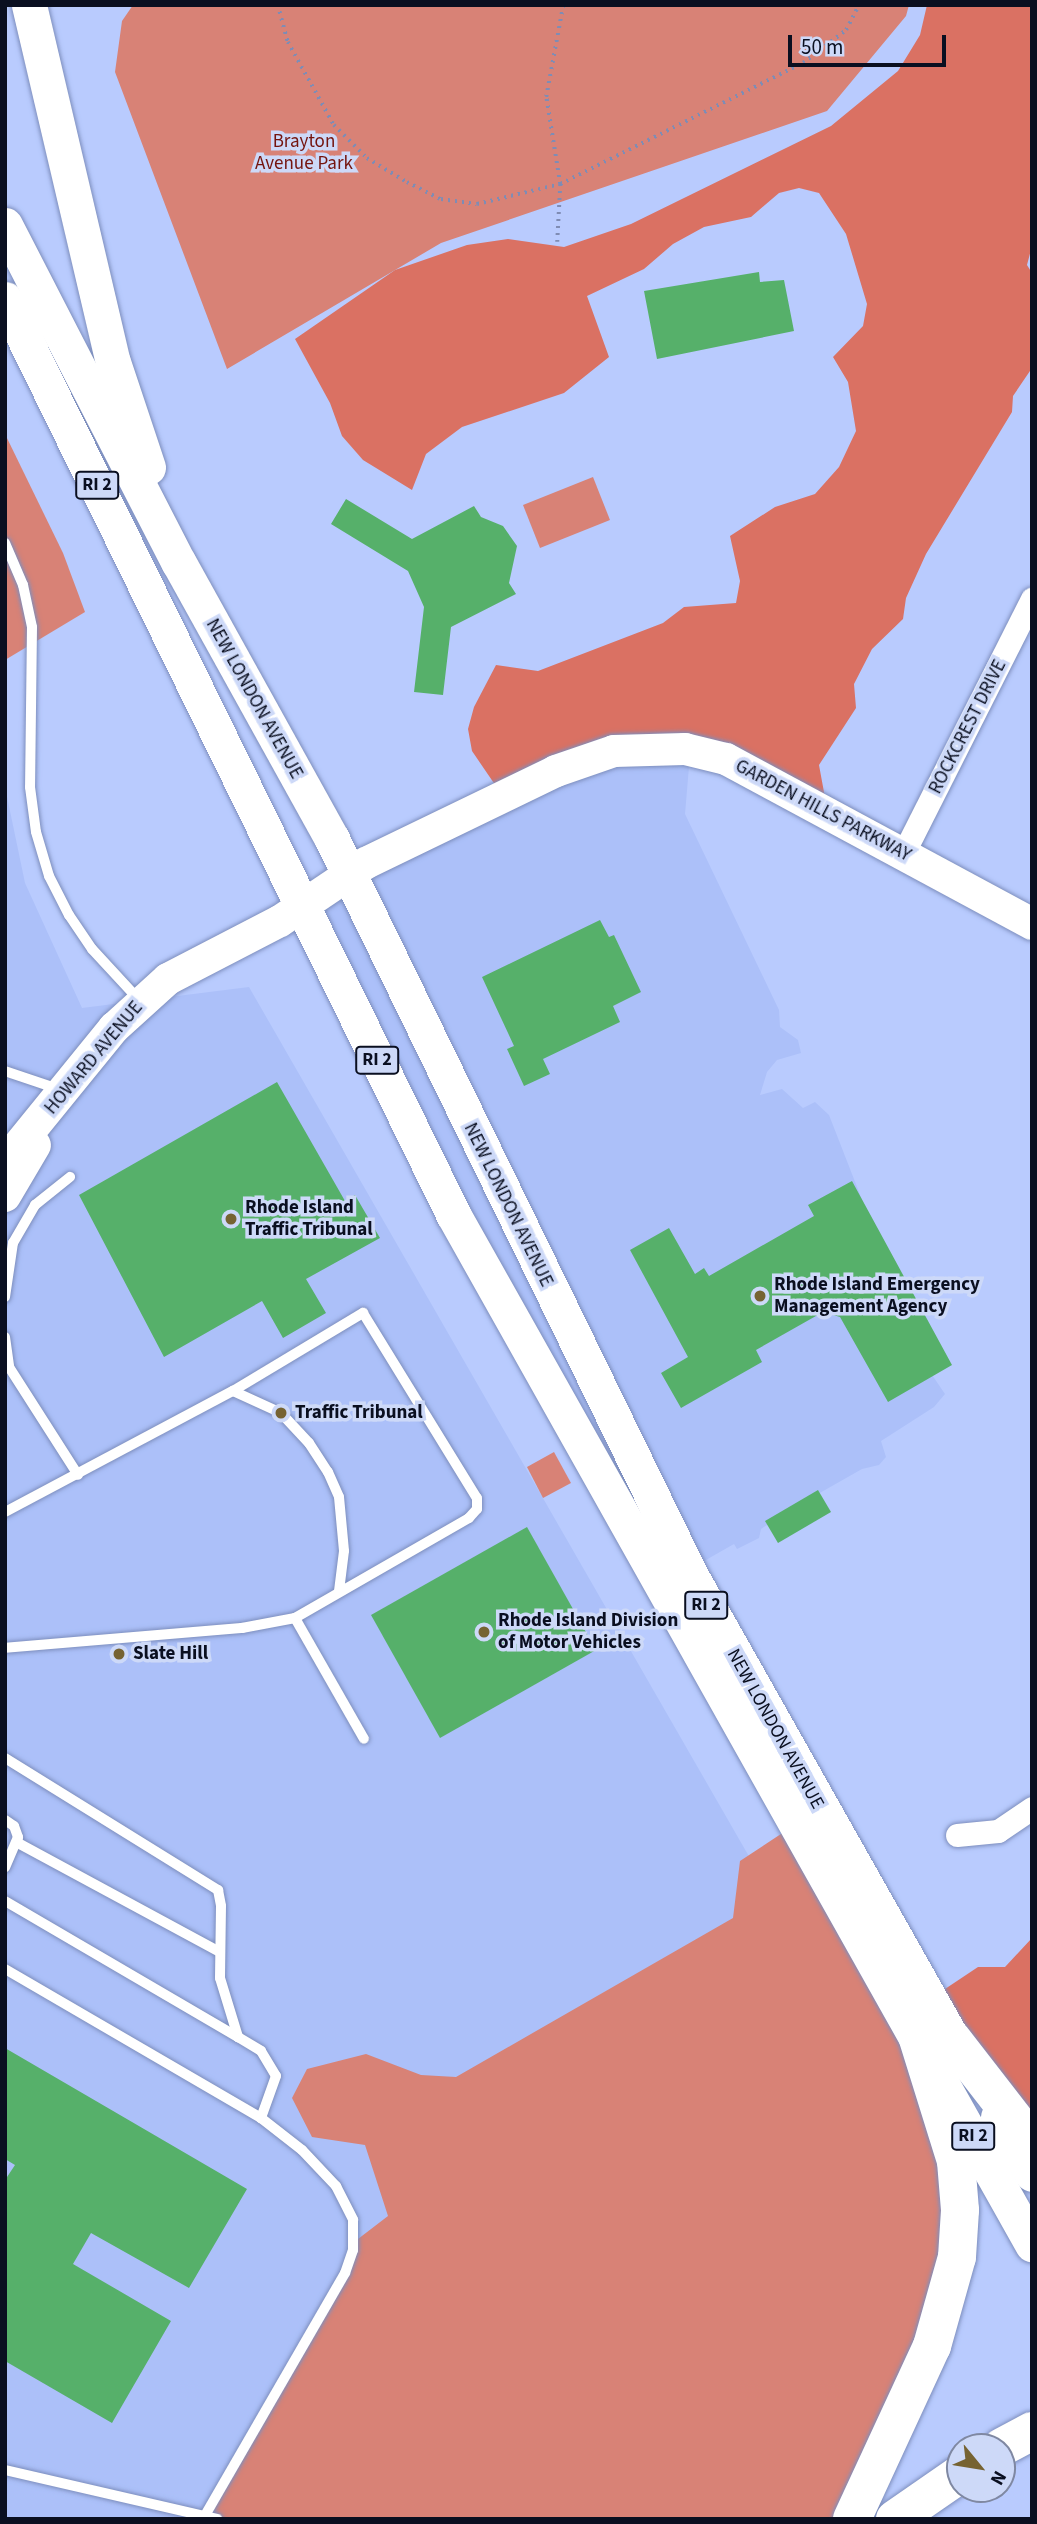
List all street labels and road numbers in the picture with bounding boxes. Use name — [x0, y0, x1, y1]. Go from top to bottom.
road number: RI 2 — [74, 471, 120, 500]
street label: NEW LONDON AVENUE — [201, 615, 307, 783]
street label: ROCKCREST DRIVE — [924, 656, 1012, 798]
street label: GARDEN HILLS PARKWAY — [731, 755, 915, 867]
street label: HOWARD AVENUE — [40, 997, 148, 1119]
road number: RI 2 — [354, 1045, 400, 1074]
street label: NEW LONDON AVENUE — [458, 1119, 558, 1291]
road number: RI 2 — [683, 1590, 729, 1620]
street label: NEW LONDON AVENUE — [722, 1645, 828, 1813]
road number: RI 2 — [950, 2122, 996, 2150]

